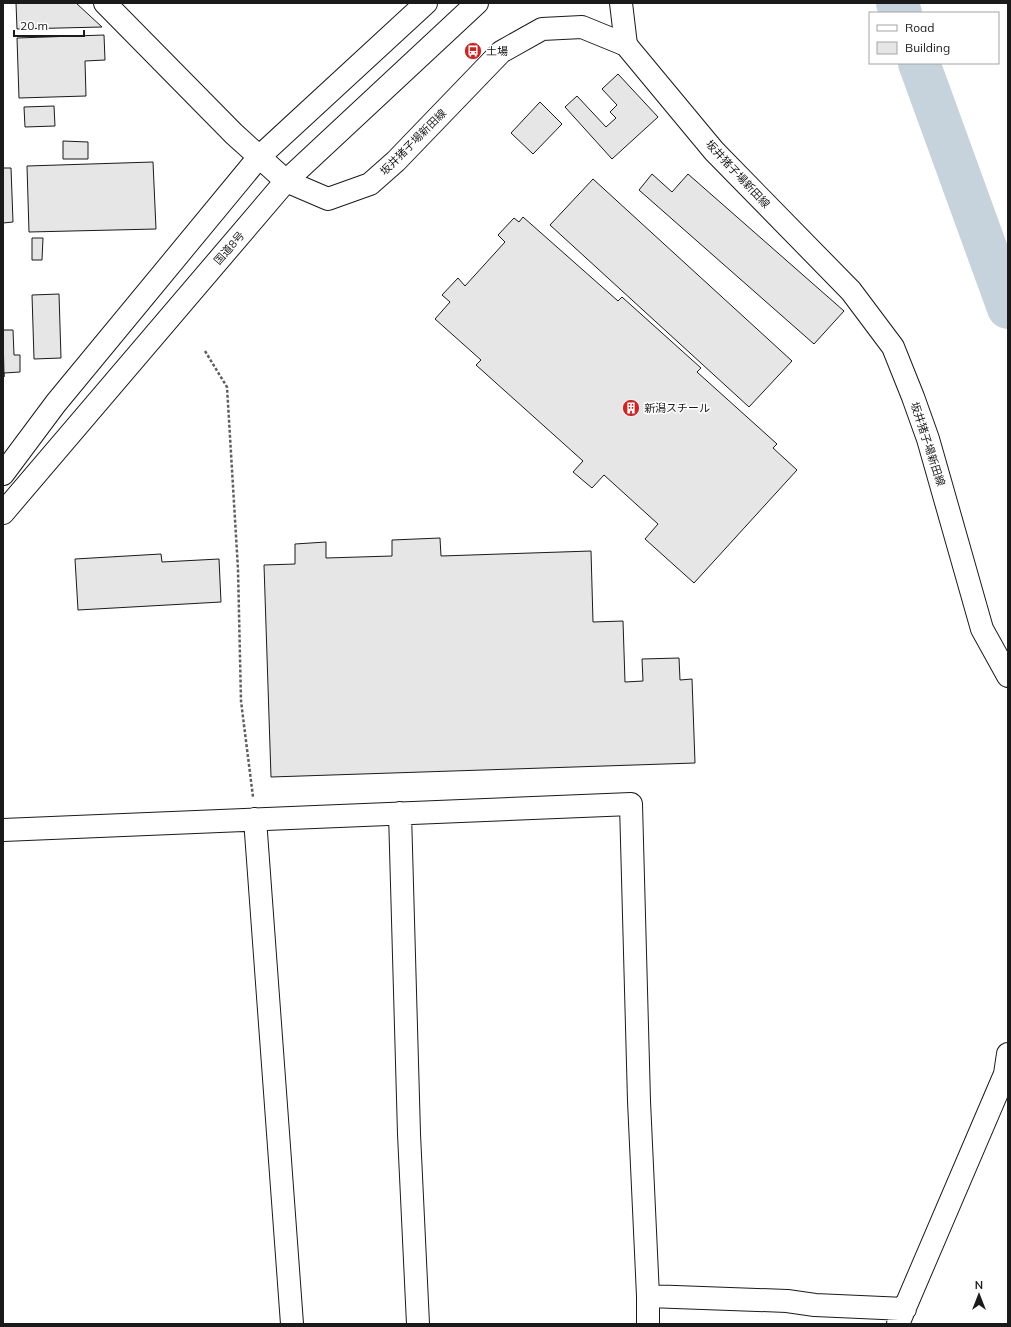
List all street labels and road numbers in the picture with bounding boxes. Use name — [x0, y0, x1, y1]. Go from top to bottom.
street label: 坂井猪子場新田線 — [377, 106, 449, 178]
street label: 坂井猪子場新田線 — [703, 137, 773, 211]
street label: 国道8号 — [211, 228, 247, 268]
street label: 坂井猪子場新田線 — [908, 400, 948, 488]

